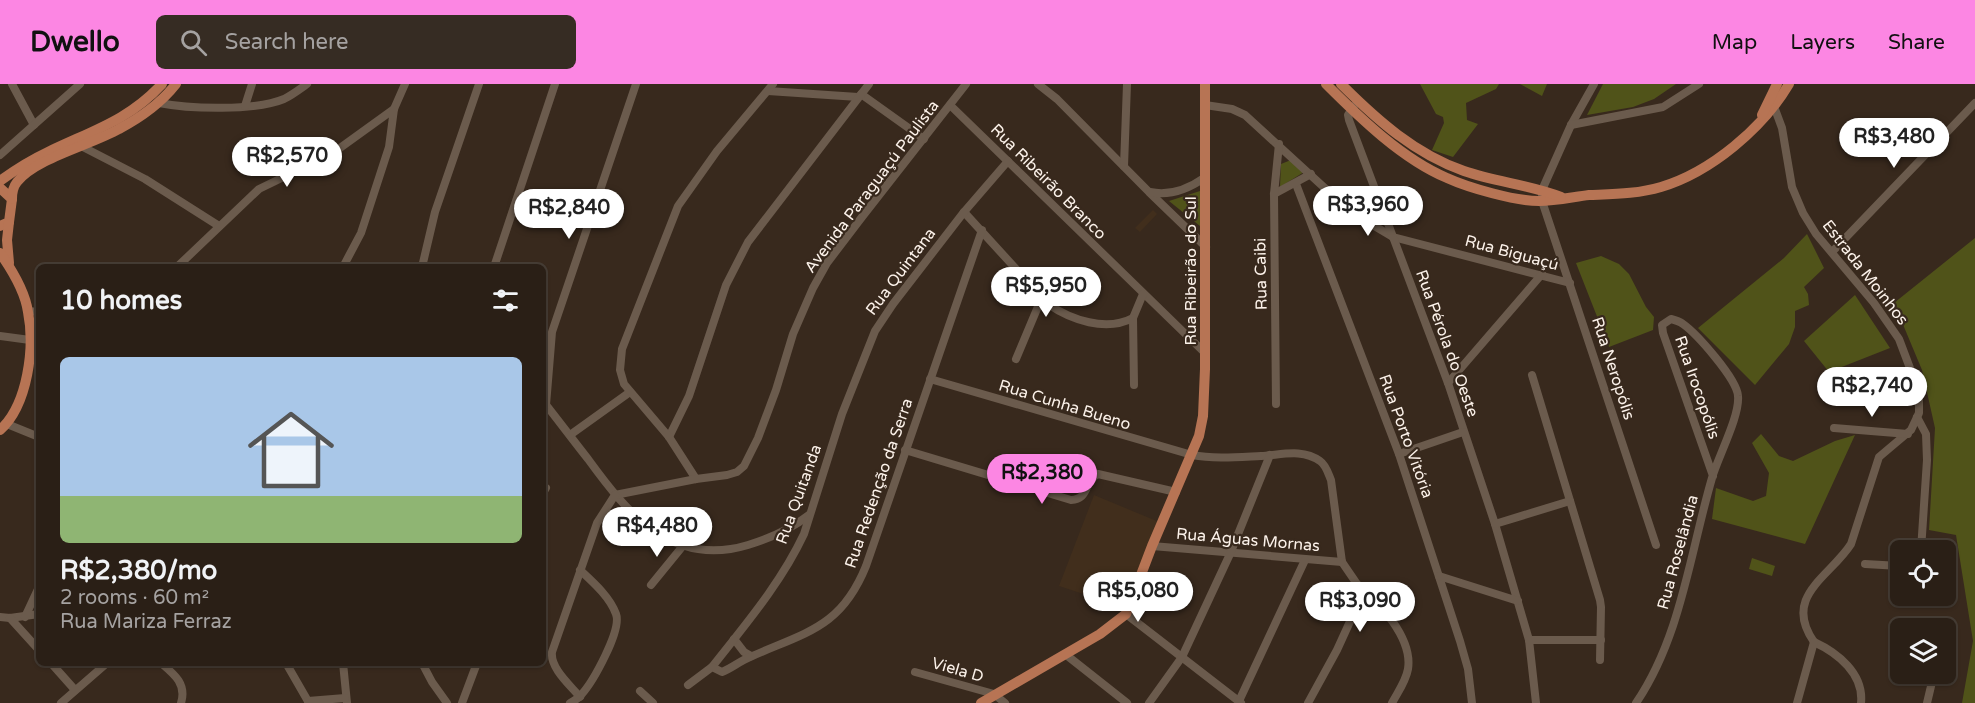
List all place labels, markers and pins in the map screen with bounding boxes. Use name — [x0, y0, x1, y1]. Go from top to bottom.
pin: R$3,480 — [1839, 118, 1949, 169]
pin: R$2,570 — [232, 137, 342, 188]
pin: R$3,960 — [1313, 186, 1423, 237]
pin: R$2,840 — [514, 189, 624, 240]
pin: R$5,950 — [991, 267, 1101, 318]
pin: R$2,740 — [1817, 367, 1927, 418]
pin: R$2,380 — [987, 454, 1097, 505]
pin: R$4,480 — [602, 507, 712, 558]
pin: R$5,080 — [1083, 572, 1193, 623]
pin: R$3,090 — [1305, 582, 1415, 633]

